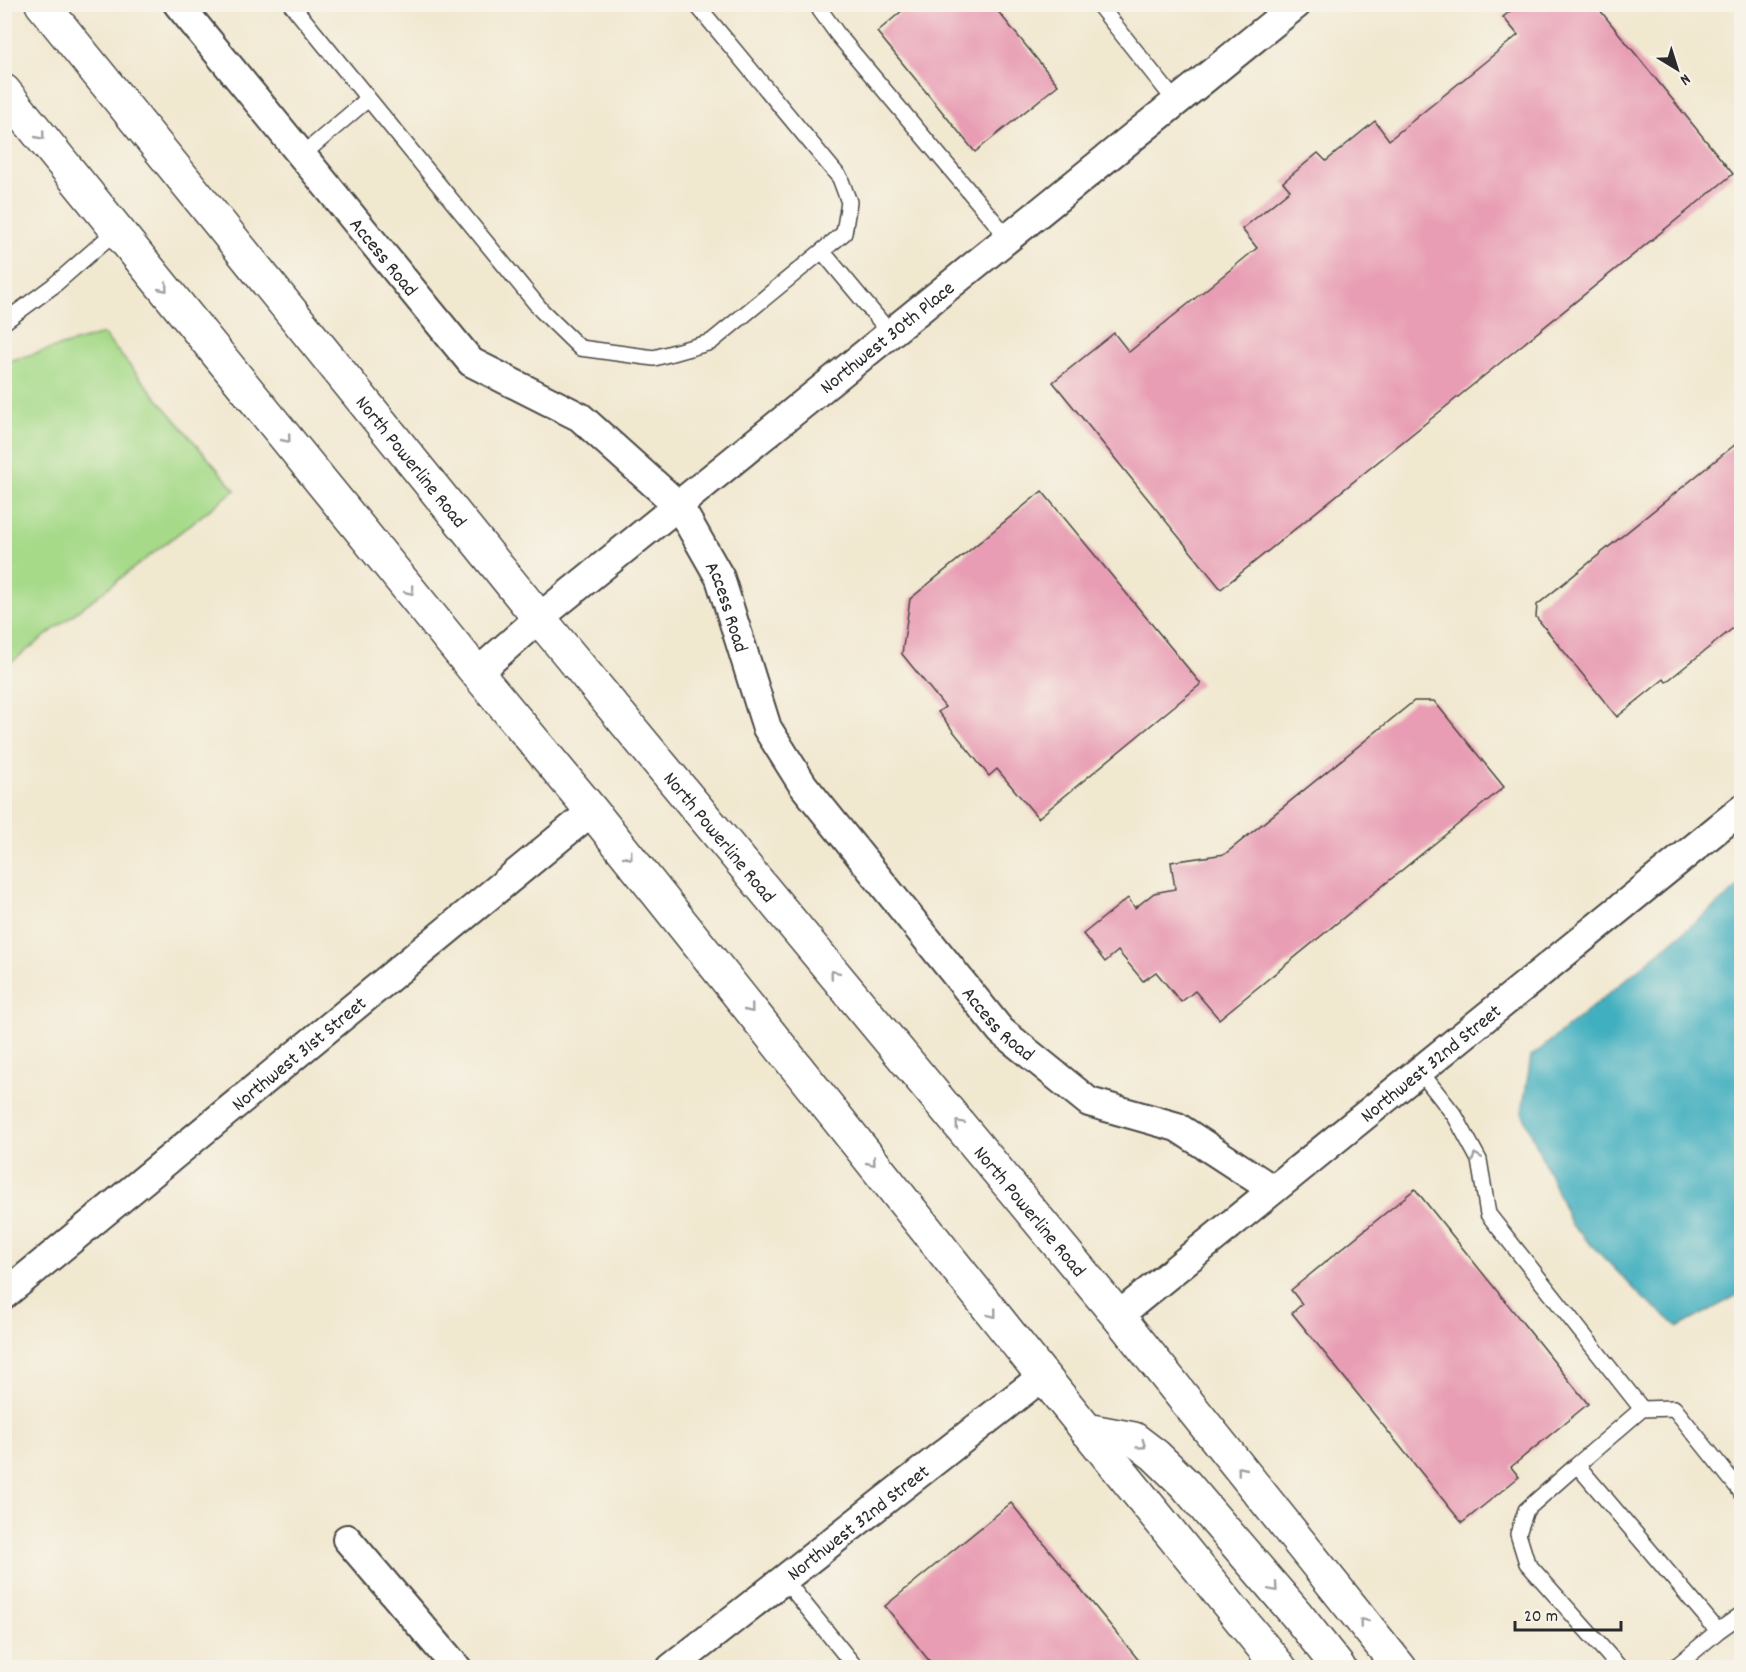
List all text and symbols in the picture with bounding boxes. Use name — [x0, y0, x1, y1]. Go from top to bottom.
north arrow — [1647, 39, 1707, 99]
text: N — [1674, 67, 1695, 90]
one-way arrow — [34, 130, 45, 141]
street label: Access Road — [341, 213, 423, 304]
street label: Northwest 30th Place — [815, 276, 962, 402]
one-way arrow — [157, 281, 168, 292]
street label: North Powerline Road — [347, 391, 472, 535]
one-way arrow — [280, 432, 291, 443]
street label: Access Road — [696, 557, 753, 656]
one-way arrow — [403, 584, 414, 595]
street label: North Powerline Road — [655, 767, 781, 910]
one-way arrow — [621, 850, 632, 861]
one-way arrow — [830, 970, 841, 981]
street label: Access Road — [954, 982, 1039, 1070]
street label: Northwest 31st Street — [227, 991, 374, 1119]
street label: Northwest 32nd Street — [1355, 999, 1508, 1131]
one-way arrow — [743, 1002, 754, 1013]
one-way arrow — [955, 1120, 966, 1131]
street label: North Powerline Road — [966, 1141, 1091, 1284]
one-way arrow — [1471, 1153, 1483, 1164]
one-way arrow — [864, 1155, 875, 1166]
one-way arrow — [986, 1307, 997, 1318]
one-way arrow — [1135, 1438, 1146, 1449]
street label: Northwest 32nd Street — [782, 1459, 937, 1589]
one-way arrow — [1238, 1466, 1249, 1477]
one-way arrow — [1267, 1581, 1278, 1592]
scale bar — [1515, 1594, 1622, 1632]
text: 20 m — [1524, 1605, 1558, 1630]
one-way arrow — [1360, 1618, 1371, 1629]

